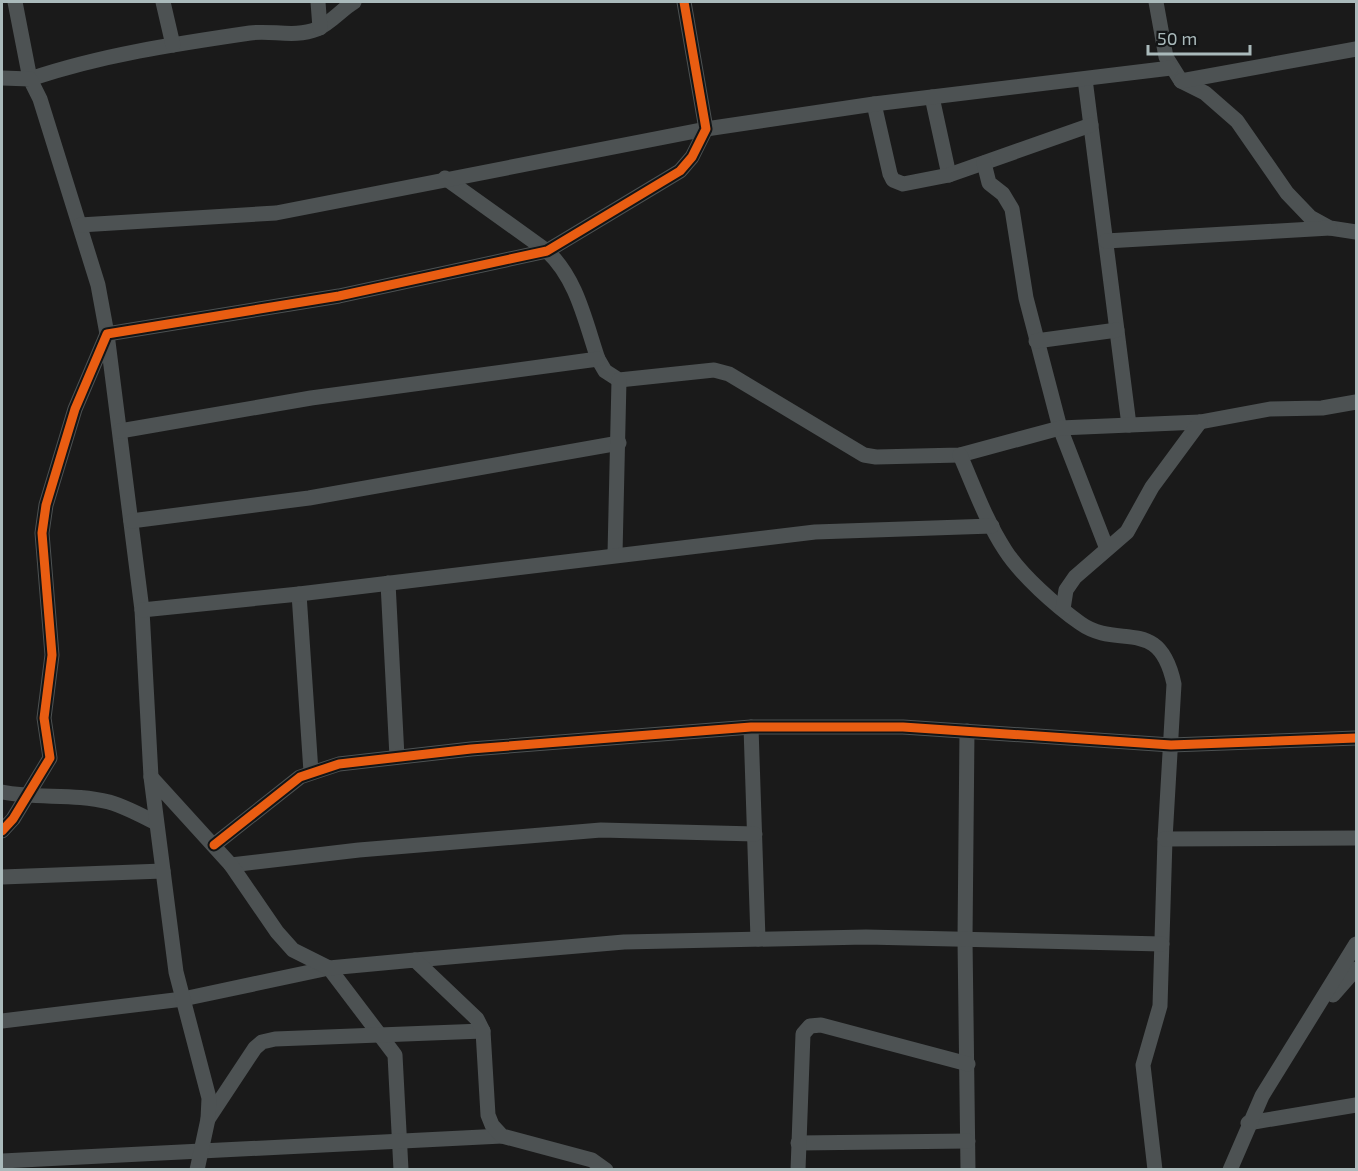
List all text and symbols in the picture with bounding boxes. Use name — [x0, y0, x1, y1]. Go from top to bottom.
scale bar — [1148, 18, 1250, 56]
text: 50 m — [1157, 27, 1197, 49]

